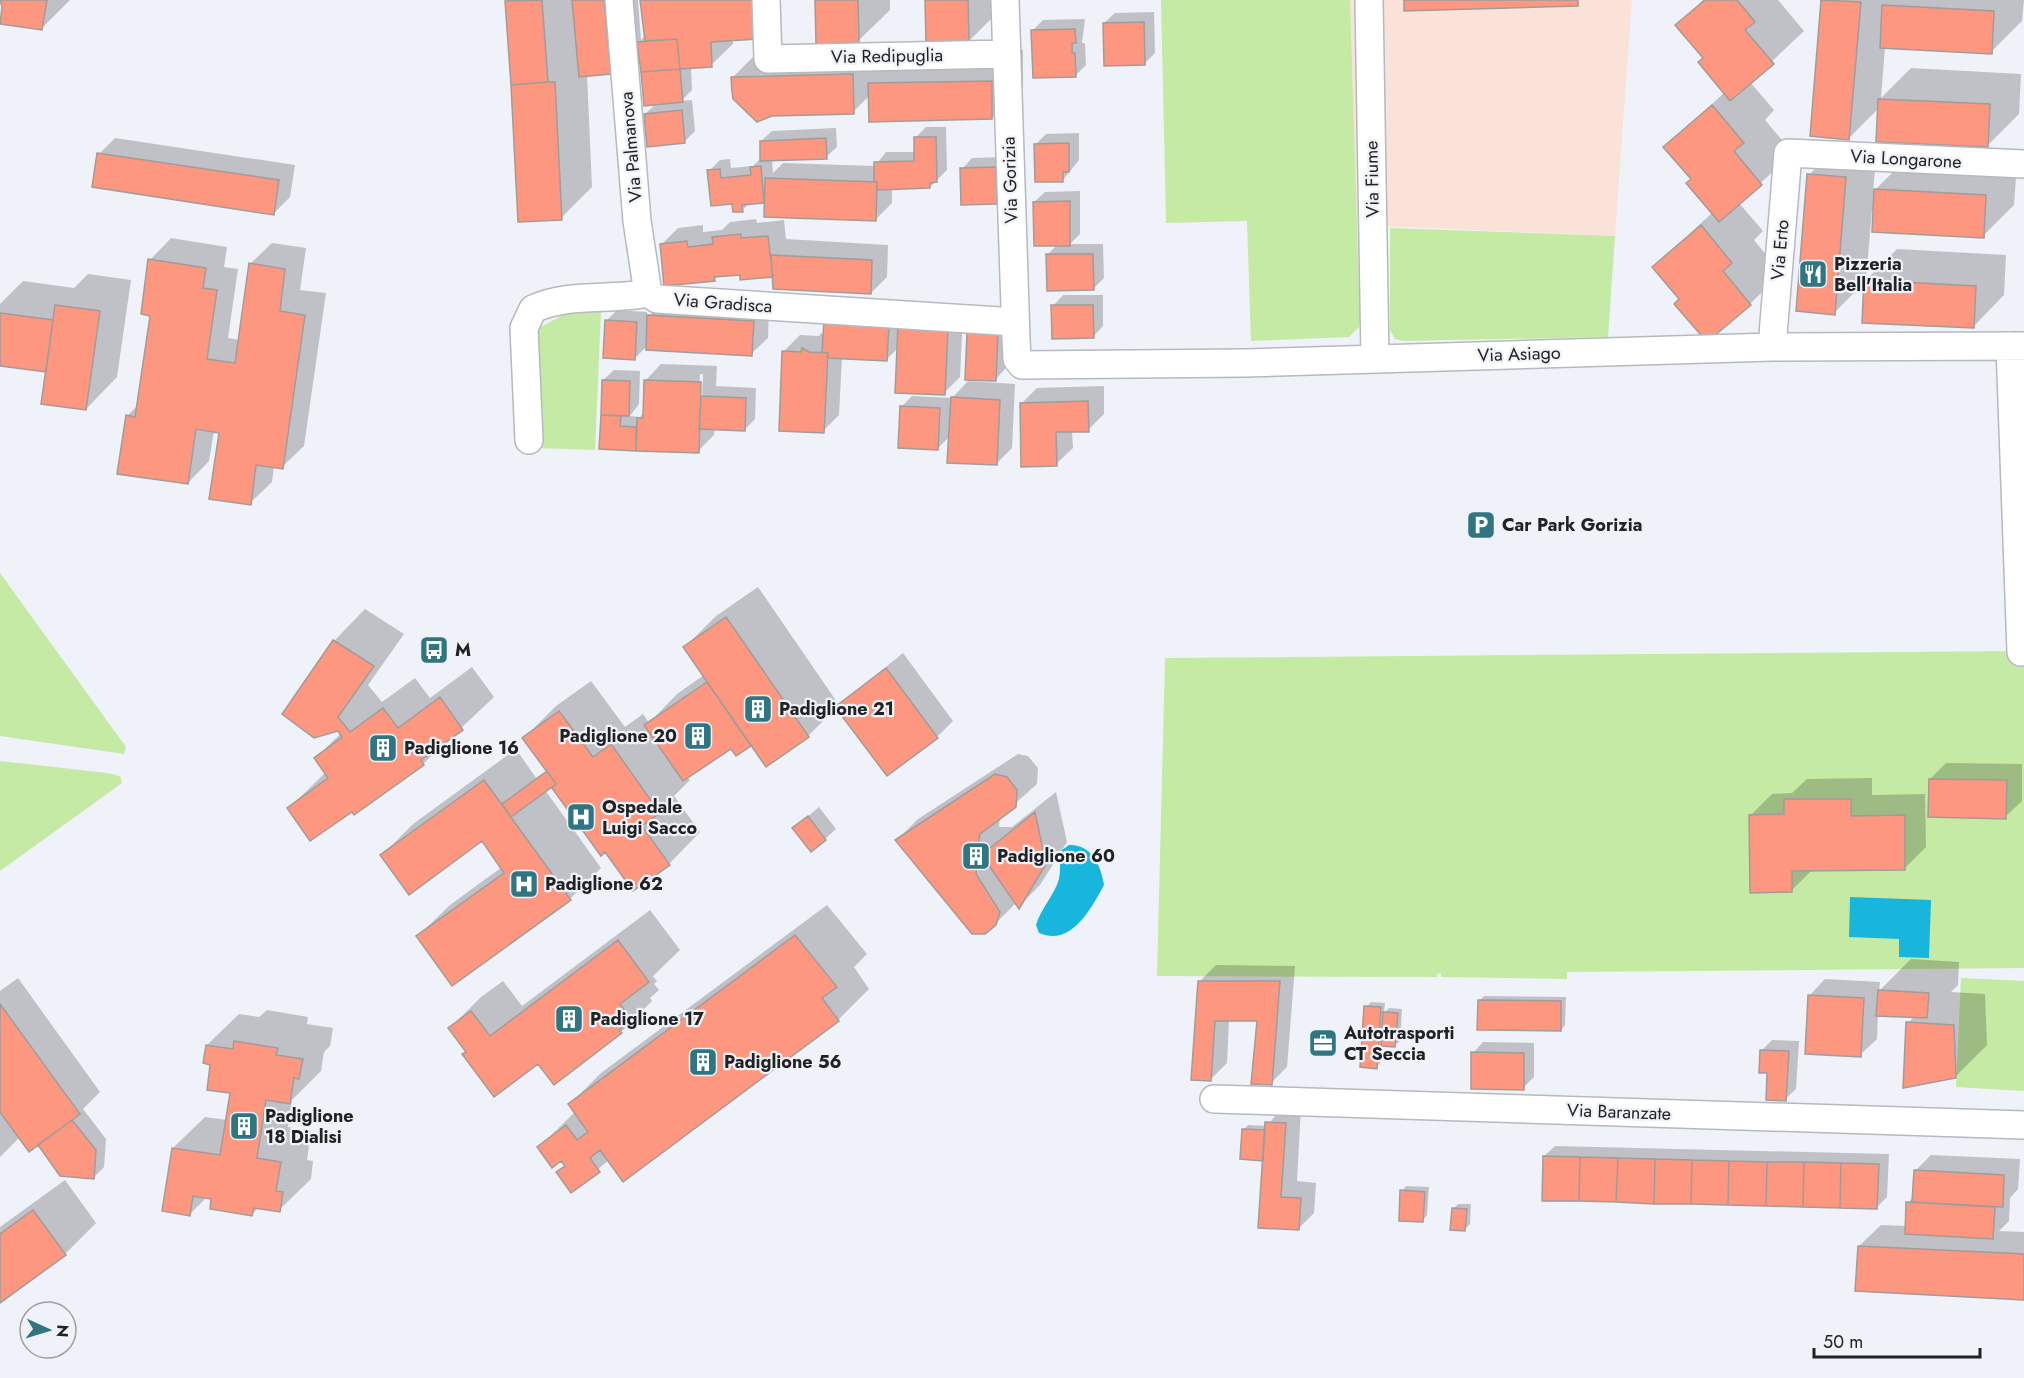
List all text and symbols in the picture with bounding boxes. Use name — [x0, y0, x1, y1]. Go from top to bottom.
street label: Via Redipuglia — [831, 42, 943, 70]
street label: Via Palmanova — [613, 91, 649, 203]
street label: Via Gorizia — [995, 136, 1025, 224]
street label: Via Fiume — [1358, 140, 1386, 218]
street label: Via Longarone — [1850, 143, 1962, 175]
street label: Via Erto — [1764, 218, 1796, 281]
place label: Pizzeria Bell'Italia — [1834, 251, 1912, 298]
restaurant icon: Pizzeria Bell'Italia — [1797, 258, 1829, 290]
street label: Via Gradisca — [673, 287, 773, 319]
street label: Via Asiago — [1477, 340, 1561, 368]
parking icon: Car Park Gorizia — [1465, 509, 1497, 541]
place label: Car Park Gorizia — [1502, 512, 1642, 538]
bus stop icon: M — [418, 634, 450, 666]
place label: M — [455, 637, 471, 663]
building icon: Padiglione 21 — [742, 693, 774, 725]
place label: Padiglione 21 — [779, 696, 894, 722]
building icon: Padiglione 20 — [682, 720, 714, 752]
place label: Padiglione 20 — [559, 723, 677, 749]
building icon: Padiglione 16 — [367, 732, 399, 764]
place label: Padiglione 16 — [404, 735, 519, 761]
place label: Ospedale Luigi Sacco — [602, 794, 698, 841]
hospital icon: Ospedale Luigi Sacco — [565, 801, 597, 833]
building icon: Padiglione 60 — [960, 840, 992, 872]
place label: Padiglione 60 — [997, 843, 1115, 869]
hospital icon: Padiglione 62 — [508, 868, 540, 900]
place label: Padiglione 62 — [545, 871, 663, 897]
building icon: Padiglione 17 — [553, 1003, 585, 1035]
place label: Padiglione 17 — [590, 1006, 704, 1032]
place label: Autotrasporti CT Seccia — [1343, 1020, 1454, 1067]
office icon: Autotrasporti CT Seccia — [1307, 1027, 1339, 1059]
building icon: Padiglione 56 — [687, 1046, 719, 1078]
place label: Padiglione 56 — [724, 1049, 842, 1075]
street label: Via Baranzate — [1567, 1097, 1671, 1127]
place label: Padiglione 18 Dialisi — [265, 1103, 354, 1150]
building icon: Padiglione 18 Dialisi — [228, 1110, 260, 1142]
north arrow — [18, 1300, 78, 1360]
scale bar — [1814, 1321, 1980, 1359]
text: N — [51, 1324, 74, 1338]
text: 50 m — [1823, 1329, 1863, 1355]

